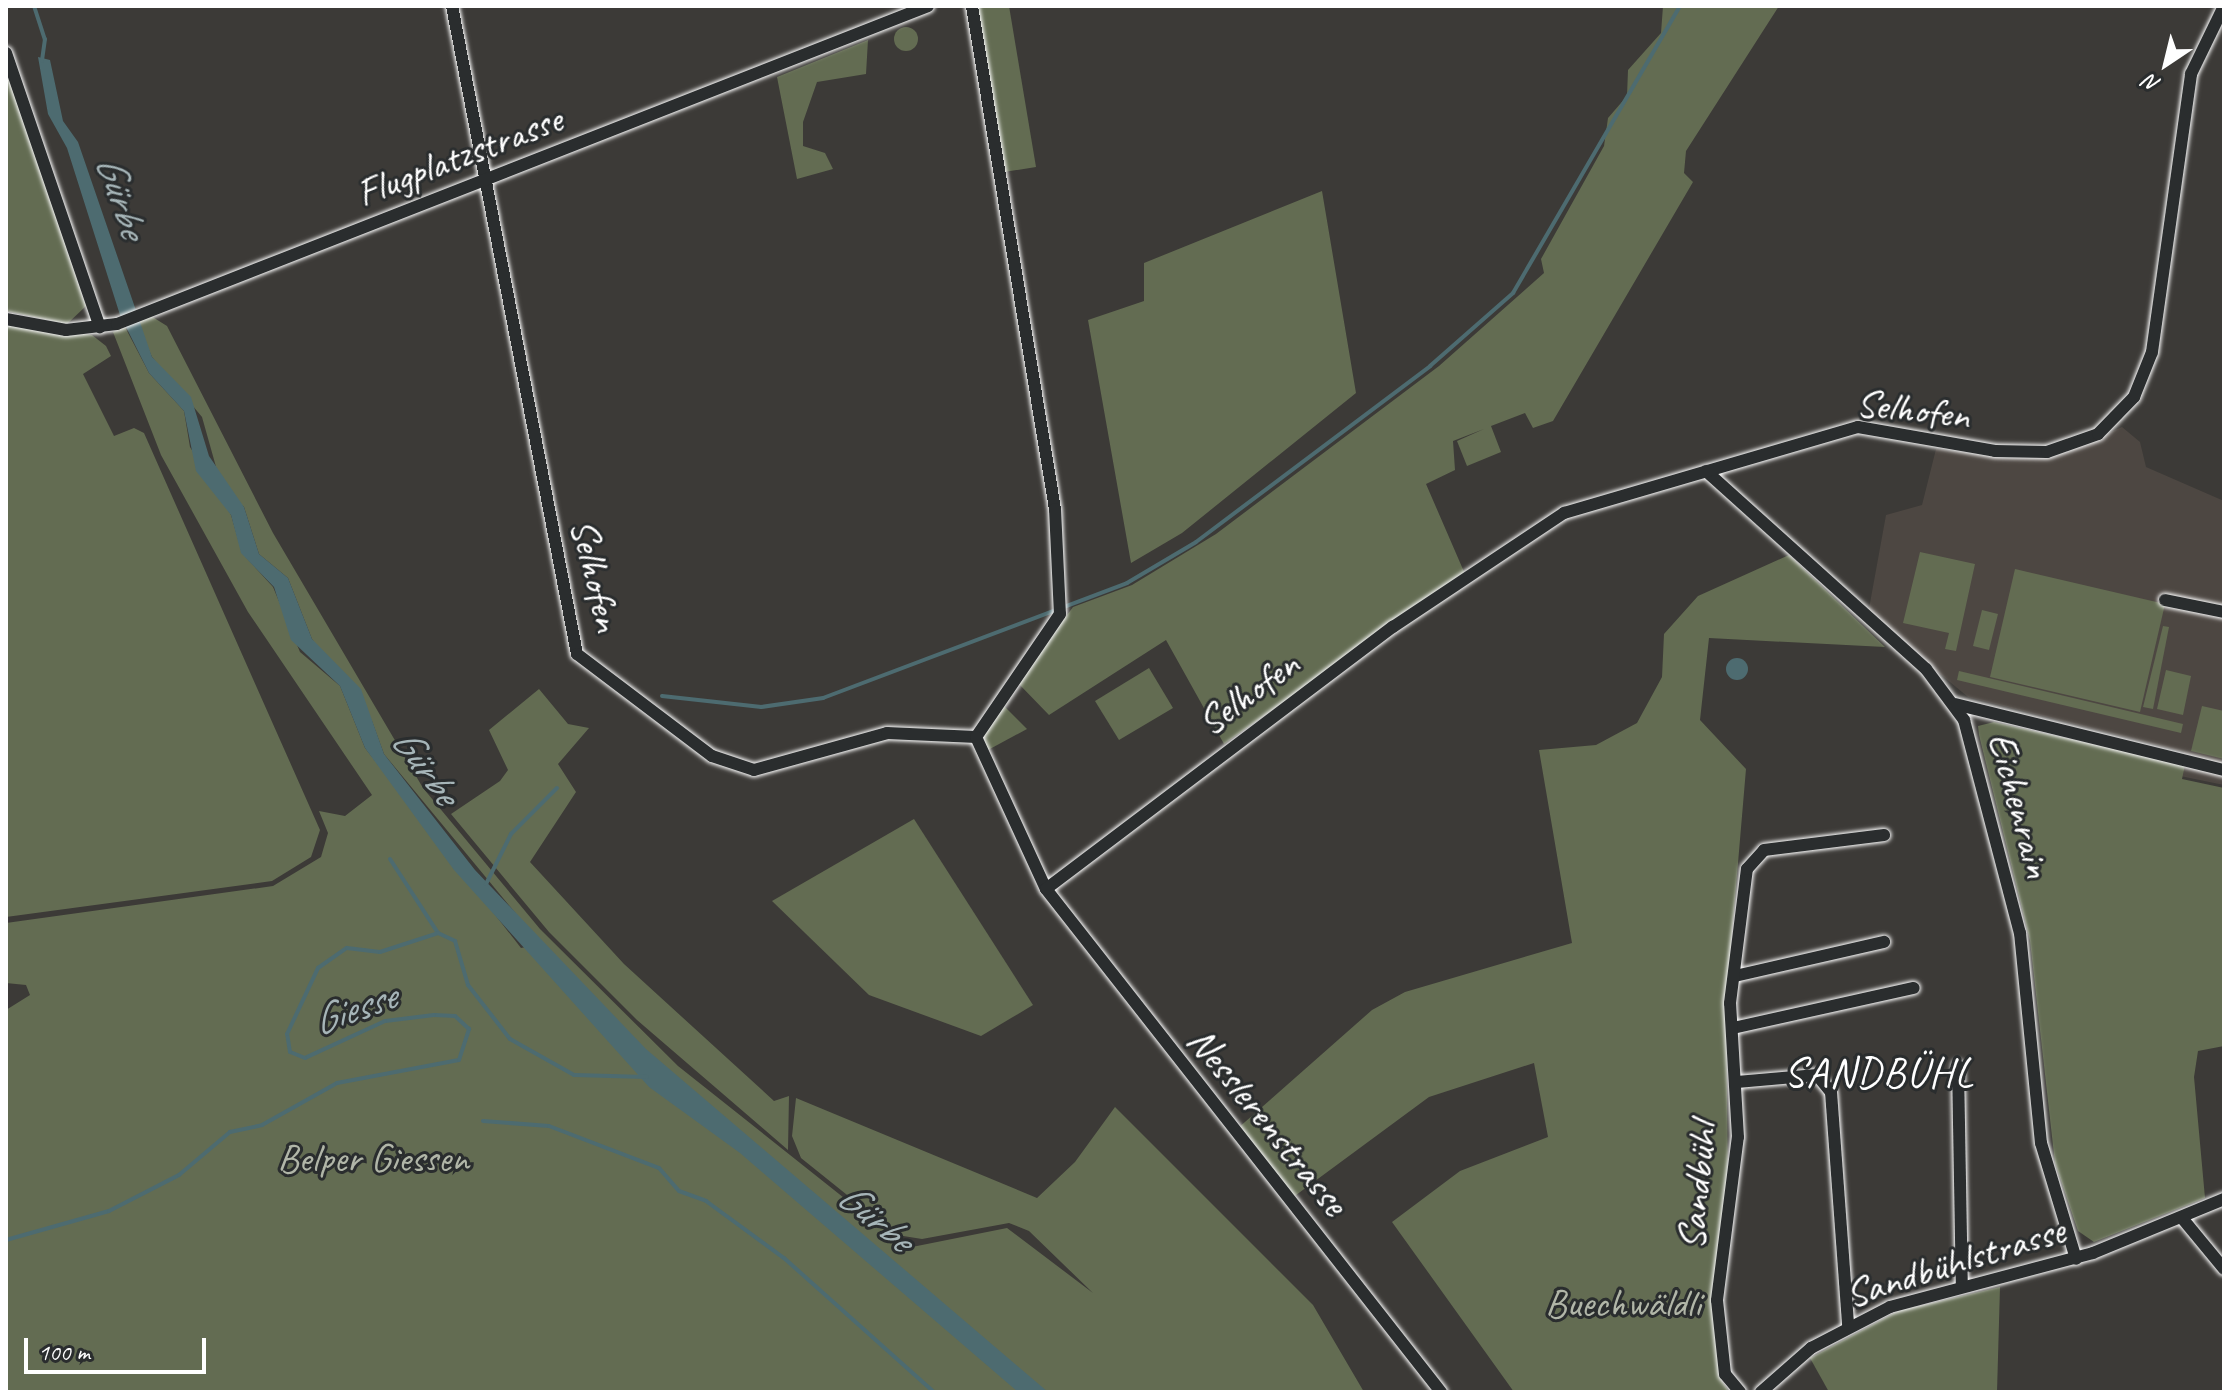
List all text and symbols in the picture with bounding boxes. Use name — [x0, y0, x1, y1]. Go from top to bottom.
north arrow — [2126, 24, 2206, 104]
text: N — [2139, 68, 2166, 99]
street label: Flugplatzstrasse — [349, 95, 569, 217]
water label: Gürbe — [84, 149, 158, 243]
street label: Selhofen — [1854, 378, 1972, 440]
street label: Selhofen — [560, 514, 632, 636]
street label: Selhofen — [1188, 640, 1308, 746]
water label: Gürbe — [380, 718, 470, 814]
street label: Eichenrain — [1978, 727, 2062, 883]
water label: Giesse — [306, 971, 402, 1047]
street label: Nesslerenstrasse — [1177, 1017, 1359, 1225]
district label: SANDBÜHL — [1785, 1048, 1973, 1098]
street label: Sandbühl — [1666, 1120, 1728, 1252]
park label: Belper Giessen — [277, 1134, 469, 1182]
water label: Gürbe — [827, 1171, 923, 1263]
street label: Sandbühlstrasse — [1840, 1206, 2070, 1318]
park label: Buechwäldli — [1545, 1279, 1701, 1327]
scale bar — [28, 1322, 210, 1372]
text: 100 m — [38, 1337, 90, 1367]

